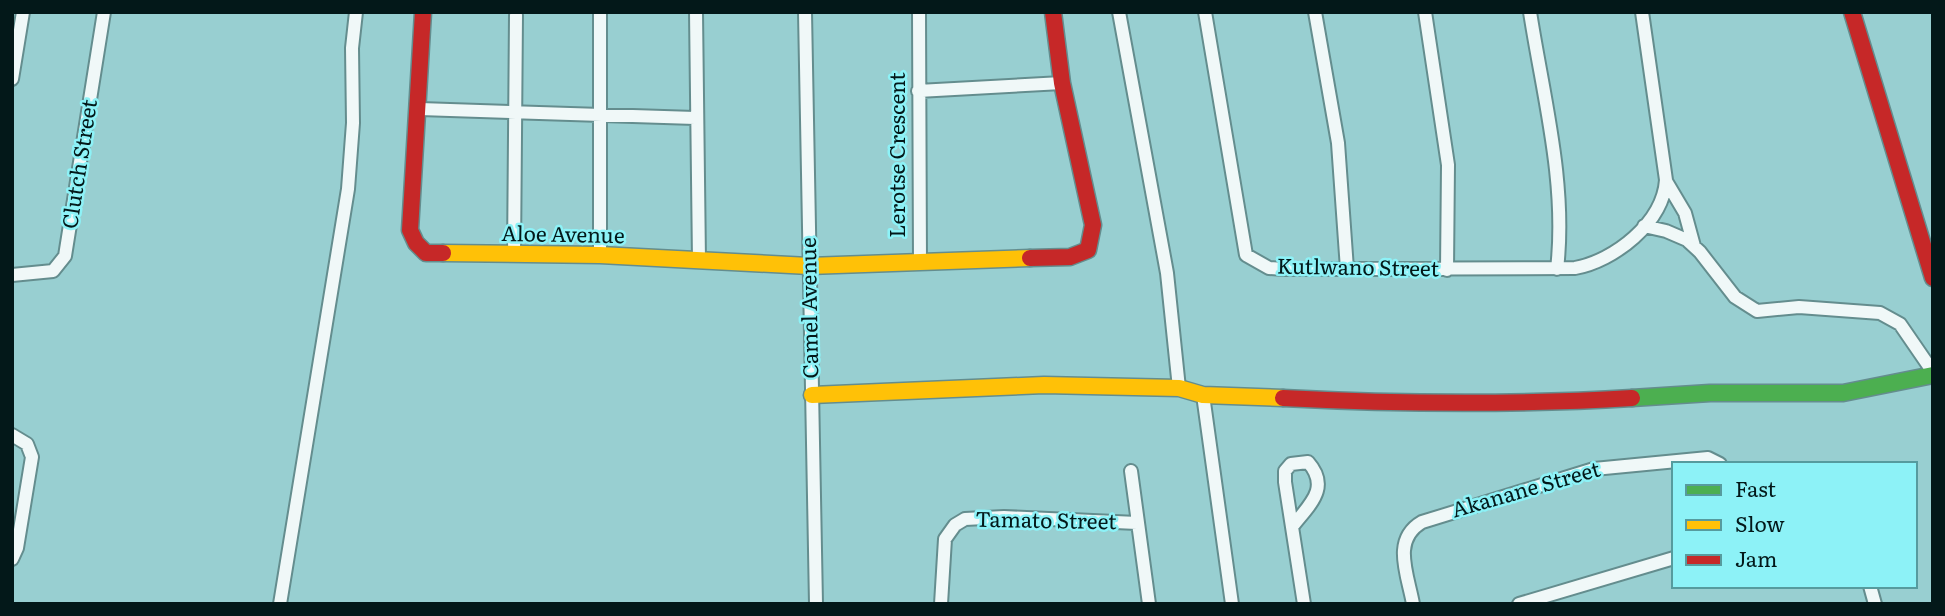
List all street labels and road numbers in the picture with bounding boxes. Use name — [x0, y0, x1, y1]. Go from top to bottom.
street label: Lerotse Crescent — [880, 72, 911, 238]
street label: Clutch Street — [52, 96, 103, 231]
street label: Aloe Avenue — [501, 216, 625, 249]
street label: Camel Avenue — [791, 237, 824, 379]
street label: Kutlwano Street — [1277, 249, 1440, 282]
street label: Akanane Street — [1447, 451, 1604, 524]
street label: Tamato Street — [975, 502, 1117, 535]

